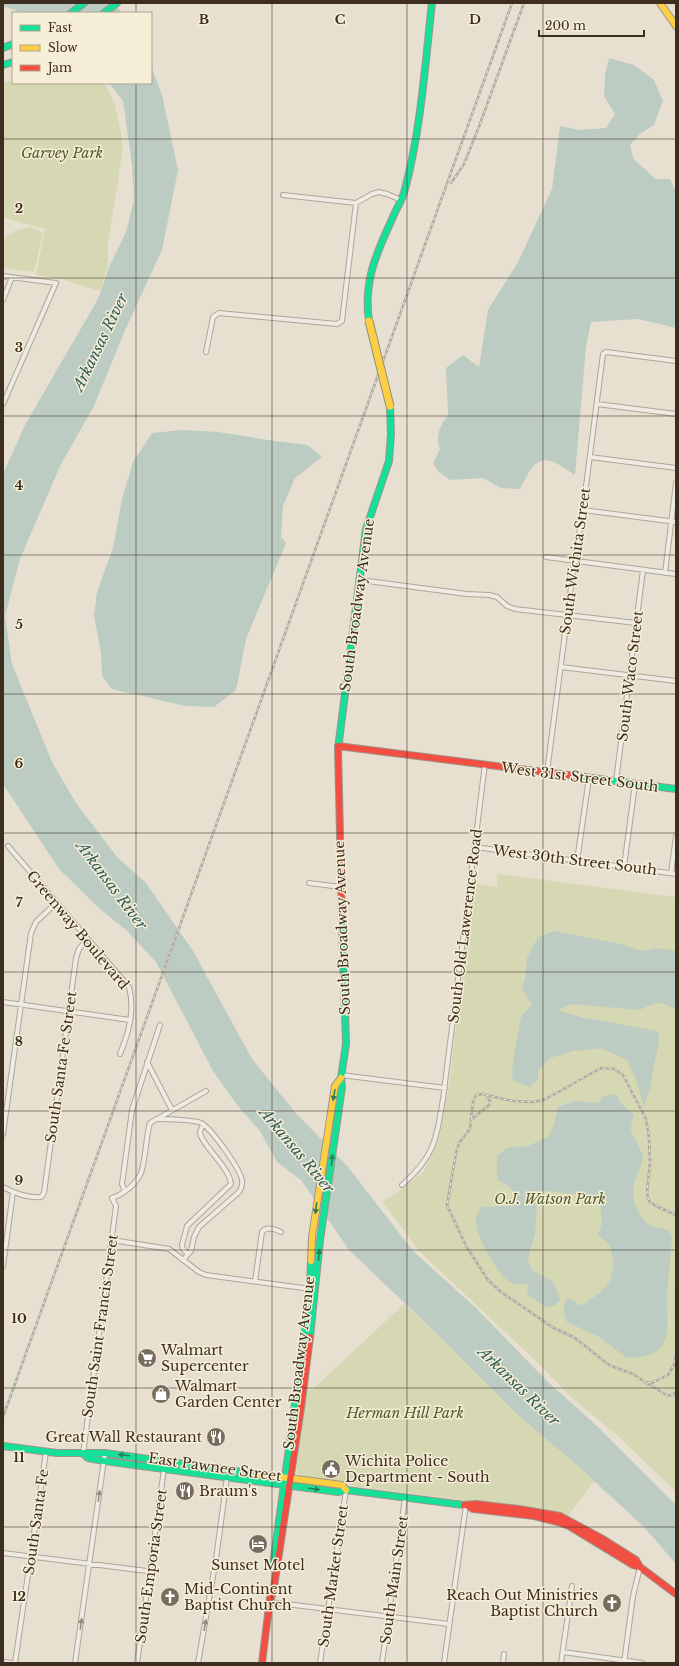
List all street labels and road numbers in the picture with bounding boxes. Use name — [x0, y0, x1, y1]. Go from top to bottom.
street label: South Wichita Street — [556, 486, 594, 636]
street label: South Broadway Avenue — [336, 517, 378, 693]
street label: South Waco Street — [613, 609, 647, 742]
street label: West 31st Street South — [499, 758, 660, 796]
street label: South Old Lawerence Road — [444, 827, 486, 1024]
street label: South Broadway Avenue — [330, 840, 354, 1016]
street label: West 30th Street South — [491, 841, 658, 879]
street label: Greenway Boulevard — [23, 867, 133, 994]
street label: South Santa Fe Street — [41, 989, 81, 1144]
street label: South Saint Francis Street — [78, 1232, 122, 1419]
street label: South Broadway Avenue — [279, 1275, 319, 1451]
street label: East Pawnee Street — [147, 1449, 283, 1485]
street label: South Santa Fe — [20, 1468, 52, 1576]
street label: South Emporia Street — [131, 1487, 171, 1644]
street label: South Market Street — [314, 1503, 352, 1648]
street label: South Main Street — [376, 1514, 412, 1646]

